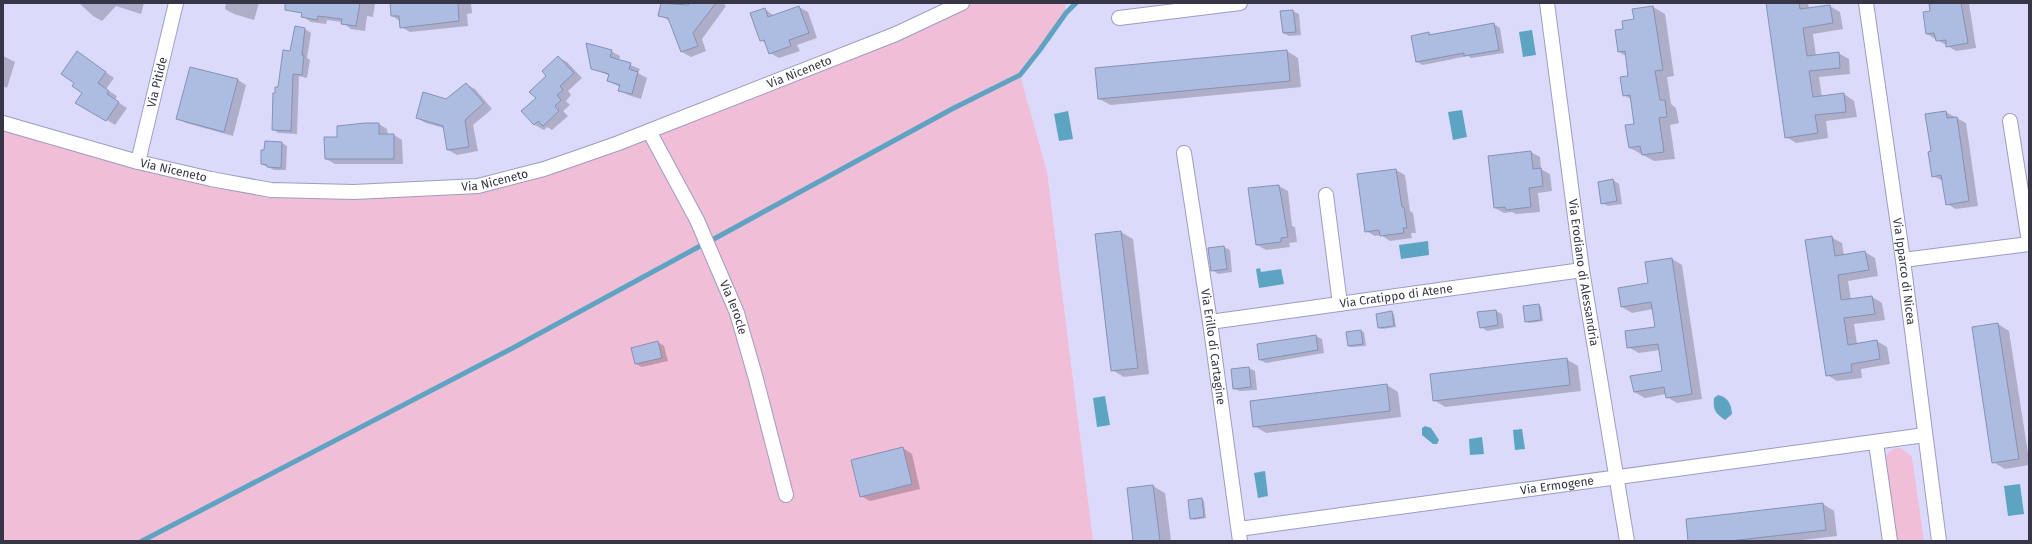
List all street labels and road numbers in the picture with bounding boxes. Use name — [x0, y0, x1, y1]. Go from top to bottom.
street label: Via Niceneto — [765, 53, 834, 91]
street label: Via Pitide — [144, 56, 170, 109]
street label: Via Niceneto — [139, 156, 208, 185]
street label: Via Niceneto — [461, 166, 530, 194]
street label: Via Erodiano di Alessandria — [1566, 198, 1602, 347]
street label: Via Ipparco di Nicea — [1890, 217, 1918, 326]
street label: Via Ierocle — [717, 278, 750, 336]
street label: Via Cratippo di Atene — [1339, 281, 1454, 311]
street label: Via Erillo di Cartagine — [1198, 288, 1228, 406]
street label: Via Ermogene — [1519, 473, 1595, 497]

